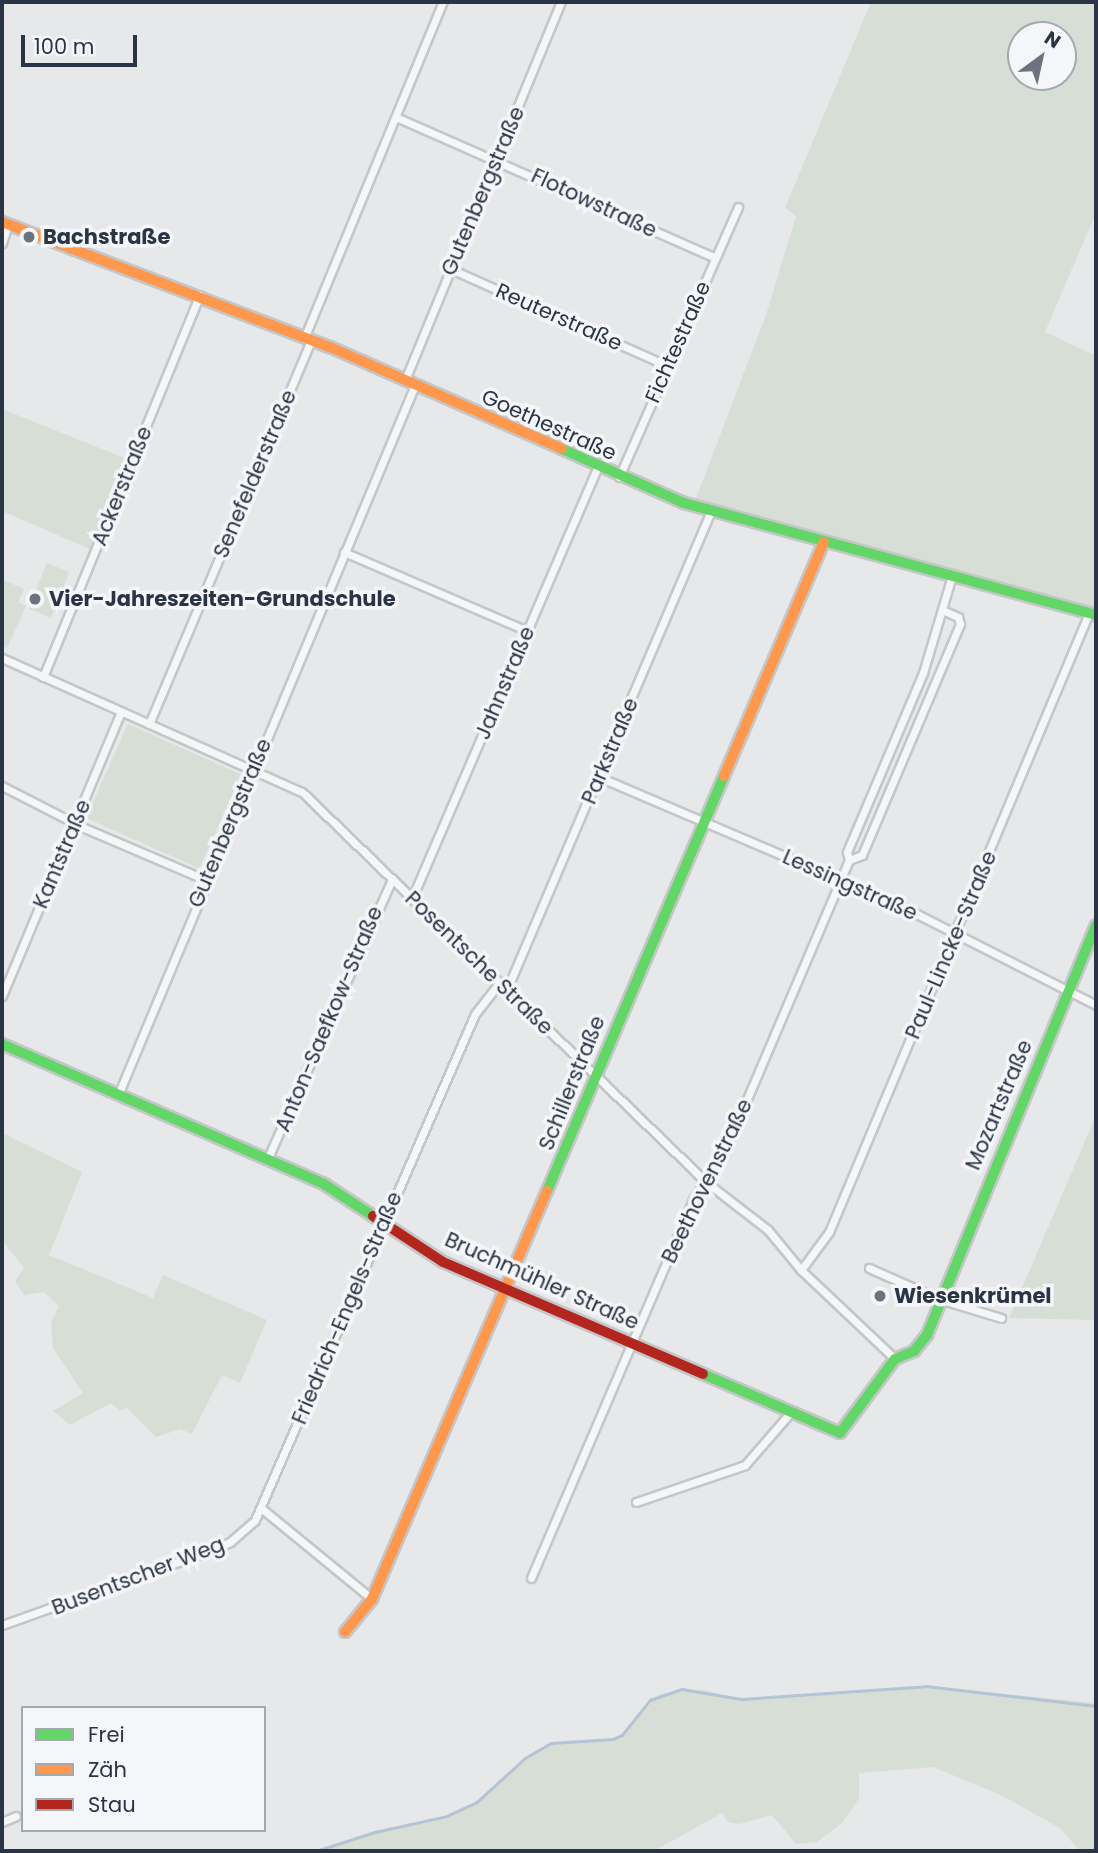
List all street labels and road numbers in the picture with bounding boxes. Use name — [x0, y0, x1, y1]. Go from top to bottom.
street label: Gutenbergstraße — [436, 103, 530, 279]
street label: Flotowstraße — [527, 163, 661, 243]
street label: Fichtestraße — [640, 277, 716, 407]
street label: Reuterstraße — [492, 278, 626, 356]
street label: Goethestraße — [478, 384, 620, 466]
street label: Senefelderstraße — [208, 386, 302, 562]
street label: Ackerstraße — [87, 423, 157, 549]
street label: Jahnstraße — [470, 623, 540, 743]
street label: Parkstraße — [576, 694, 644, 808]
street label: Gutenbergstraße — [183, 735, 277, 911]
street label: Kantstraße — [28, 796, 96, 912]
street label: Lessingstraße — [779, 844, 921, 926]
street label: Paul-Lincke-Straße — [900, 847, 1002, 1043]
street label: Posentsche Straße — [400, 886, 558, 1040]
street label: Anton-Saefkow-Straße — [270, 902, 388, 1136]
street label: Schillerstraße — [534, 1012, 610, 1154]
street label: Mozartstraße — [960, 1036, 1038, 1174]
street label: Beethovenstraße — [656, 1095, 758, 1267]
street label: Friedrich-Engels-Straße — [287, 1188, 407, 1428]
street label: Bruchmühler Straße — [441, 1227, 643, 1335]
street label: Busentscher Weg — [48, 1532, 228, 1620]

